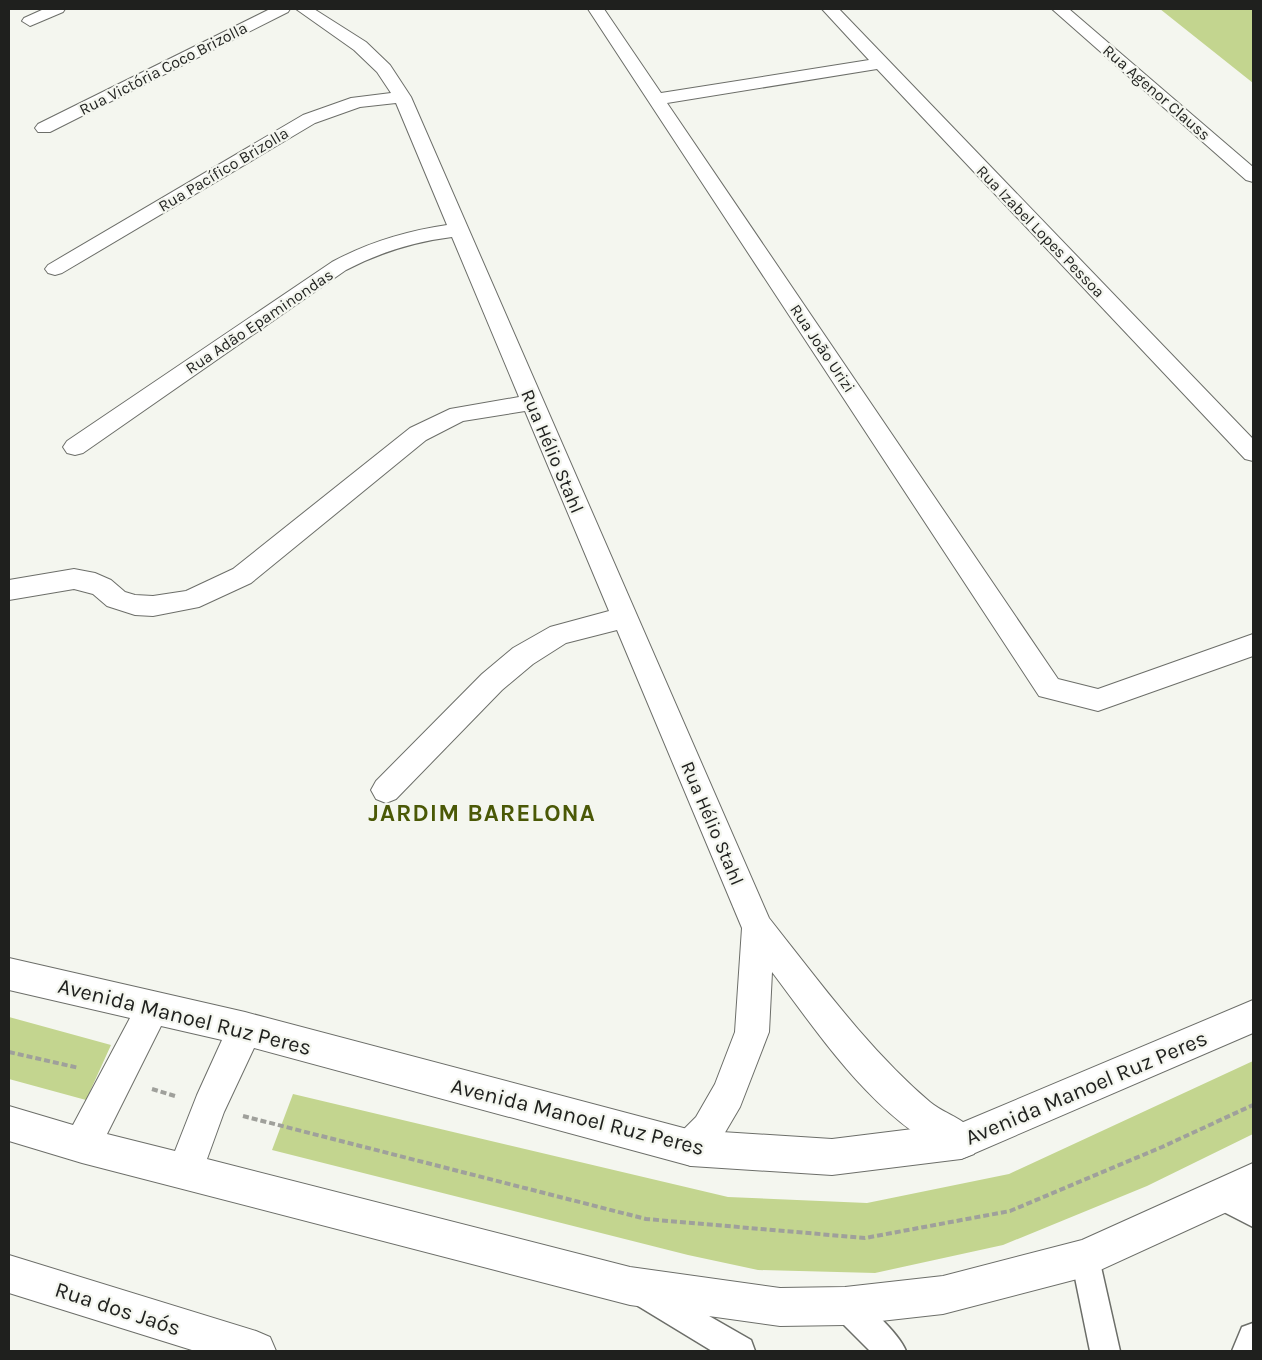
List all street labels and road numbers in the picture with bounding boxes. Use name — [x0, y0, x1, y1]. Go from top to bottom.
street label: Rua Victória Coco Brizolla — [76, 18, 250, 119]
street label: Rua Agenor Clauss — [1099, 41, 1214, 144]
street label: Rua Pacífico Brizolla — [155, 123, 292, 216]
street label: Rua Izabel Lopes Pessoa — [973, 161, 1109, 301]
street label: Rua Adão Epaminondas — [182, 265, 337, 378]
street label: Rua João Urizi — [786, 301, 859, 396]
street label: Rua Hélio Stahl — [516, 386, 588, 517]
street label: Rua Hélio Stahl — [676, 758, 748, 889]
street label: Avenida Manoel Ruz Peres — [55, 973, 314, 1061]
street label: Avenida Manoel Ruz Peres — [962, 1025, 1211, 1151]
street label: Avenida Manoel Ruz Peres — [448, 1073, 707, 1161]
street label: Rua dos Jaós — [52, 1276, 184, 1341]

